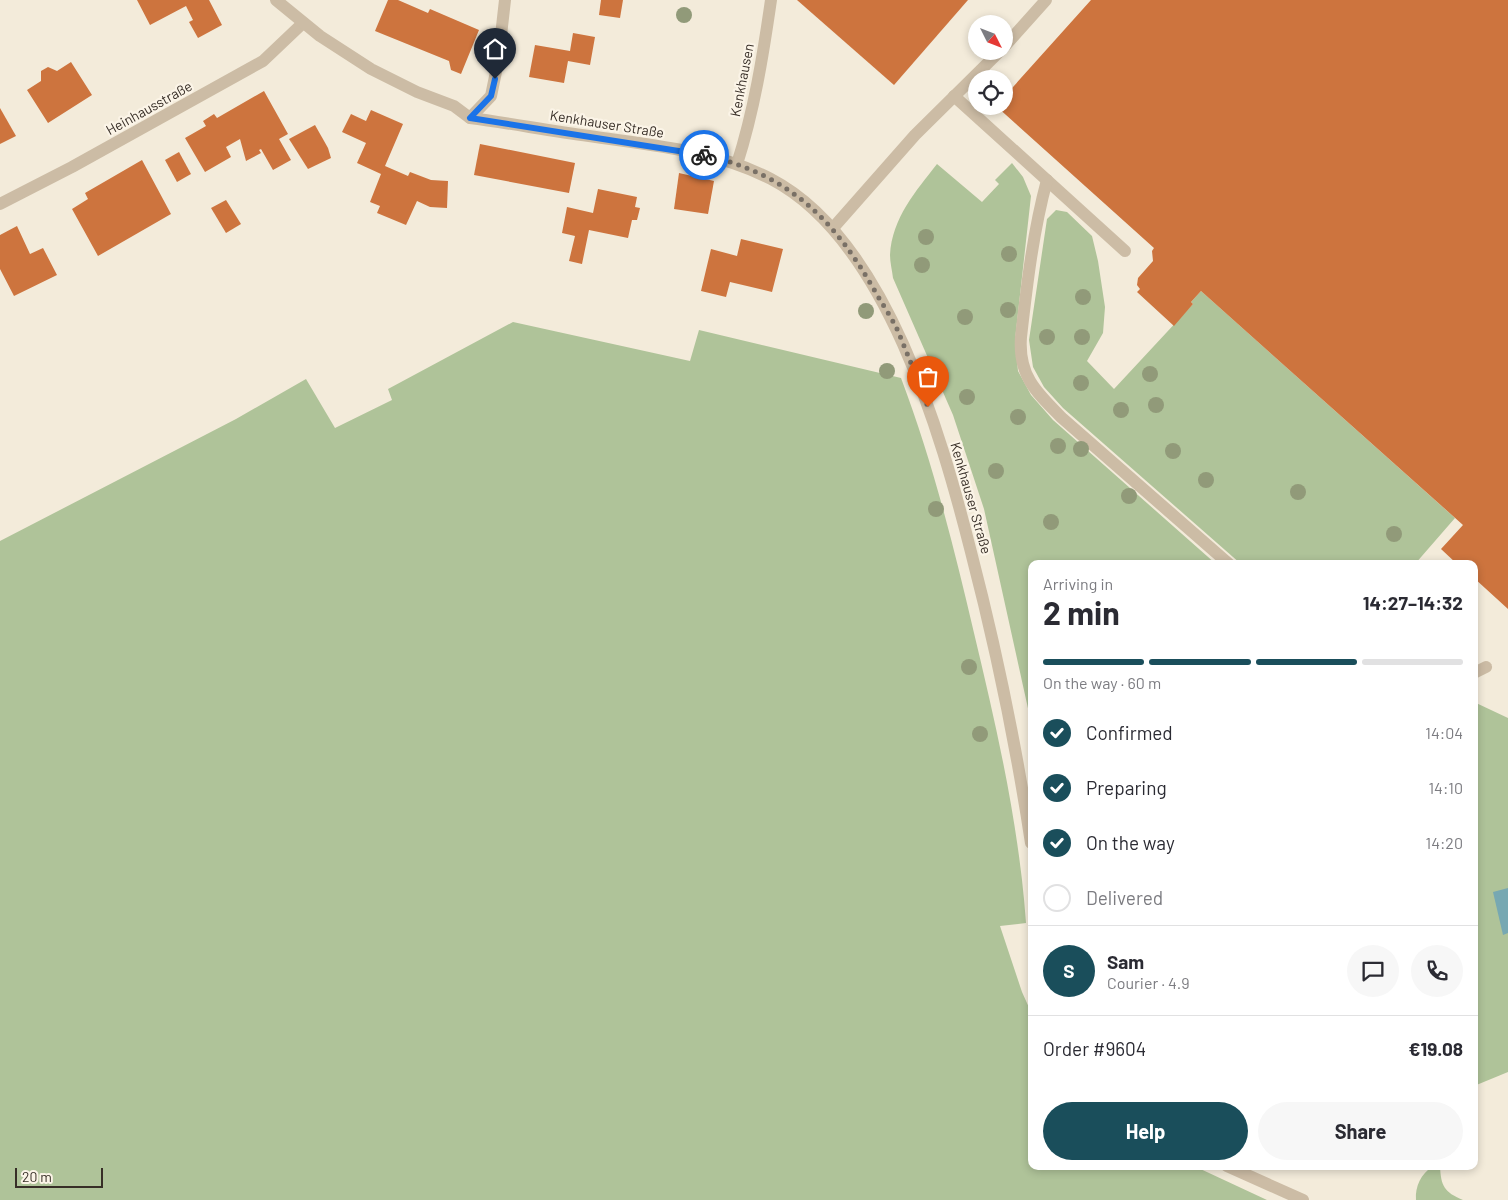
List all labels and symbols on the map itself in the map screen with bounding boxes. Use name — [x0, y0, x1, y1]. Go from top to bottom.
north arrow — [968, 15, 1012, 60]
pin — [474, 28, 516, 79]
street label: Kenkhausen — [726, 42, 757, 118]
street label: Heinhausstraße — [103, 77, 195, 138]
street label: Kenkhauser Straße — [549, 106, 665, 141]
courier — [679, 130, 729, 180]
pin — [907, 356, 949, 407]
street label: Kenkhauser Straße — [947, 440, 996, 556]
scale bar — [15, 1165, 102, 1188]

